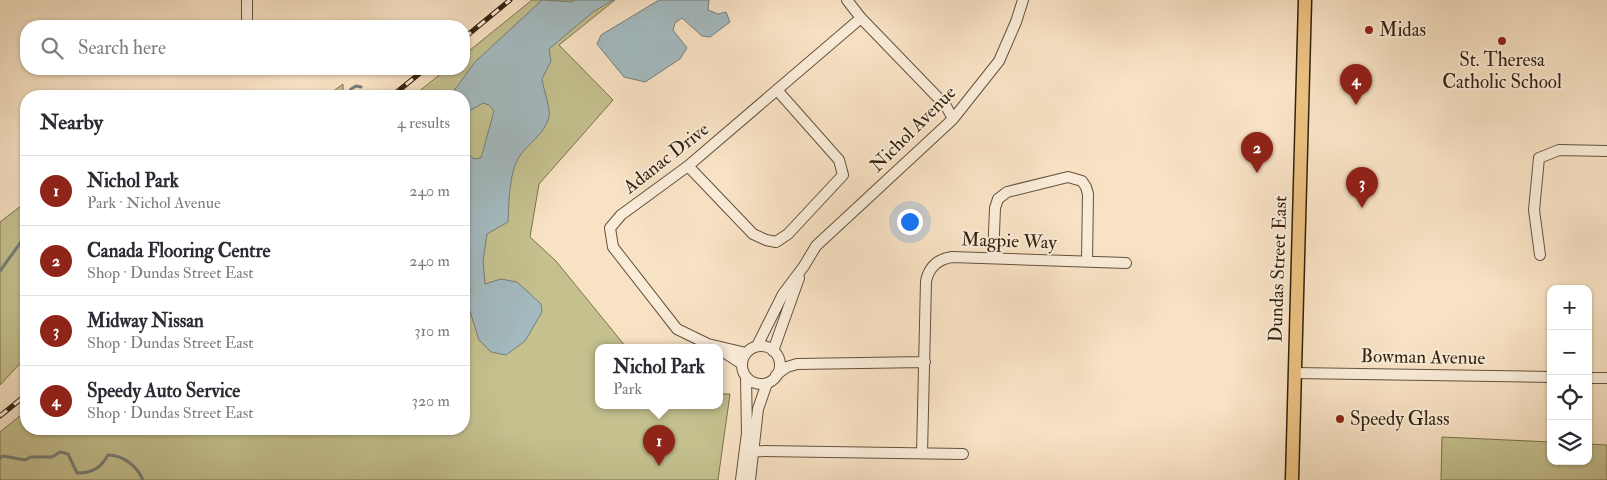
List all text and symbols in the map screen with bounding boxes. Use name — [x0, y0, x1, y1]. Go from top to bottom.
place label: Midas — [1379, 18, 1426, 42]
search box — [20, 20, 470, 75]
marker: Midas — [1363, 24, 1375, 36]
icon: search — [38, 34, 66, 62]
marker: St. Theresa Catholic School — [1496, 35, 1508, 47]
text: Search here — [78, 36, 166, 60]
place label: St. Theresa Catholic School — [1442, 48, 1562, 94]
pin: 4 — [1340, 64, 1372, 105]
street label: Nichol Avenue — [865, 81, 961, 177]
text: Nearby — [40, 109, 103, 136]
text: 4 results — [397, 113, 450, 133]
street label: Adanac Drive — [618, 117, 714, 199]
pin: 2 — [1241, 132, 1273, 173]
pin: 3 — [1346, 167, 1378, 208]
text: Nichol Park — [87, 169, 179, 193]
text: 1 — [53, 181, 59, 201]
text: 240 m — [409, 181, 450, 201]
text: Park · Nichol Avenue — [87, 193, 221, 213]
street label: Dundas Street East — [1263, 195, 1293, 343]
your location — [897, 209, 923, 235]
street label: Magpie Way — [961, 227, 1058, 256]
text: Canada Flooring Centre — [87, 239, 270, 263]
text: 2 — [52, 251, 60, 271]
text: 240 m — [409, 251, 450, 271]
text: Shop · Dundas Street East — [87, 263, 253, 283]
map controls — [1547, 285, 1592, 465]
button: + — [1547, 285, 1592, 330]
text: Midway Nissan — [87, 309, 204, 333]
text: 3 — [53, 321, 59, 341]
text: 310 m — [414, 321, 450, 341]
button: − — [1547, 330, 1592, 375]
text: Shop · Dundas Street East — [87, 333, 253, 353]
popup — [595, 344, 723, 409]
street label: Bowman Avenue — [1361, 344, 1486, 370]
text: Nichol Park — [613, 355, 705, 379]
button: locate — [1547, 375, 1592, 420]
text: Speedy Auto Service — [87, 379, 240, 403]
text: Park — [613, 379, 642, 399]
text: 4 — [52, 391, 60, 411]
text: 320 m — [412, 391, 450, 411]
text: Shop · Dundas Street East — [87, 403, 253, 423]
place label: Speedy Glass — [1350, 407, 1449, 432]
marker: Speedy Glass — [1334, 413, 1346, 425]
button: layers — [1547, 420, 1592, 465]
pin: 1 — [643, 425, 675, 466]

